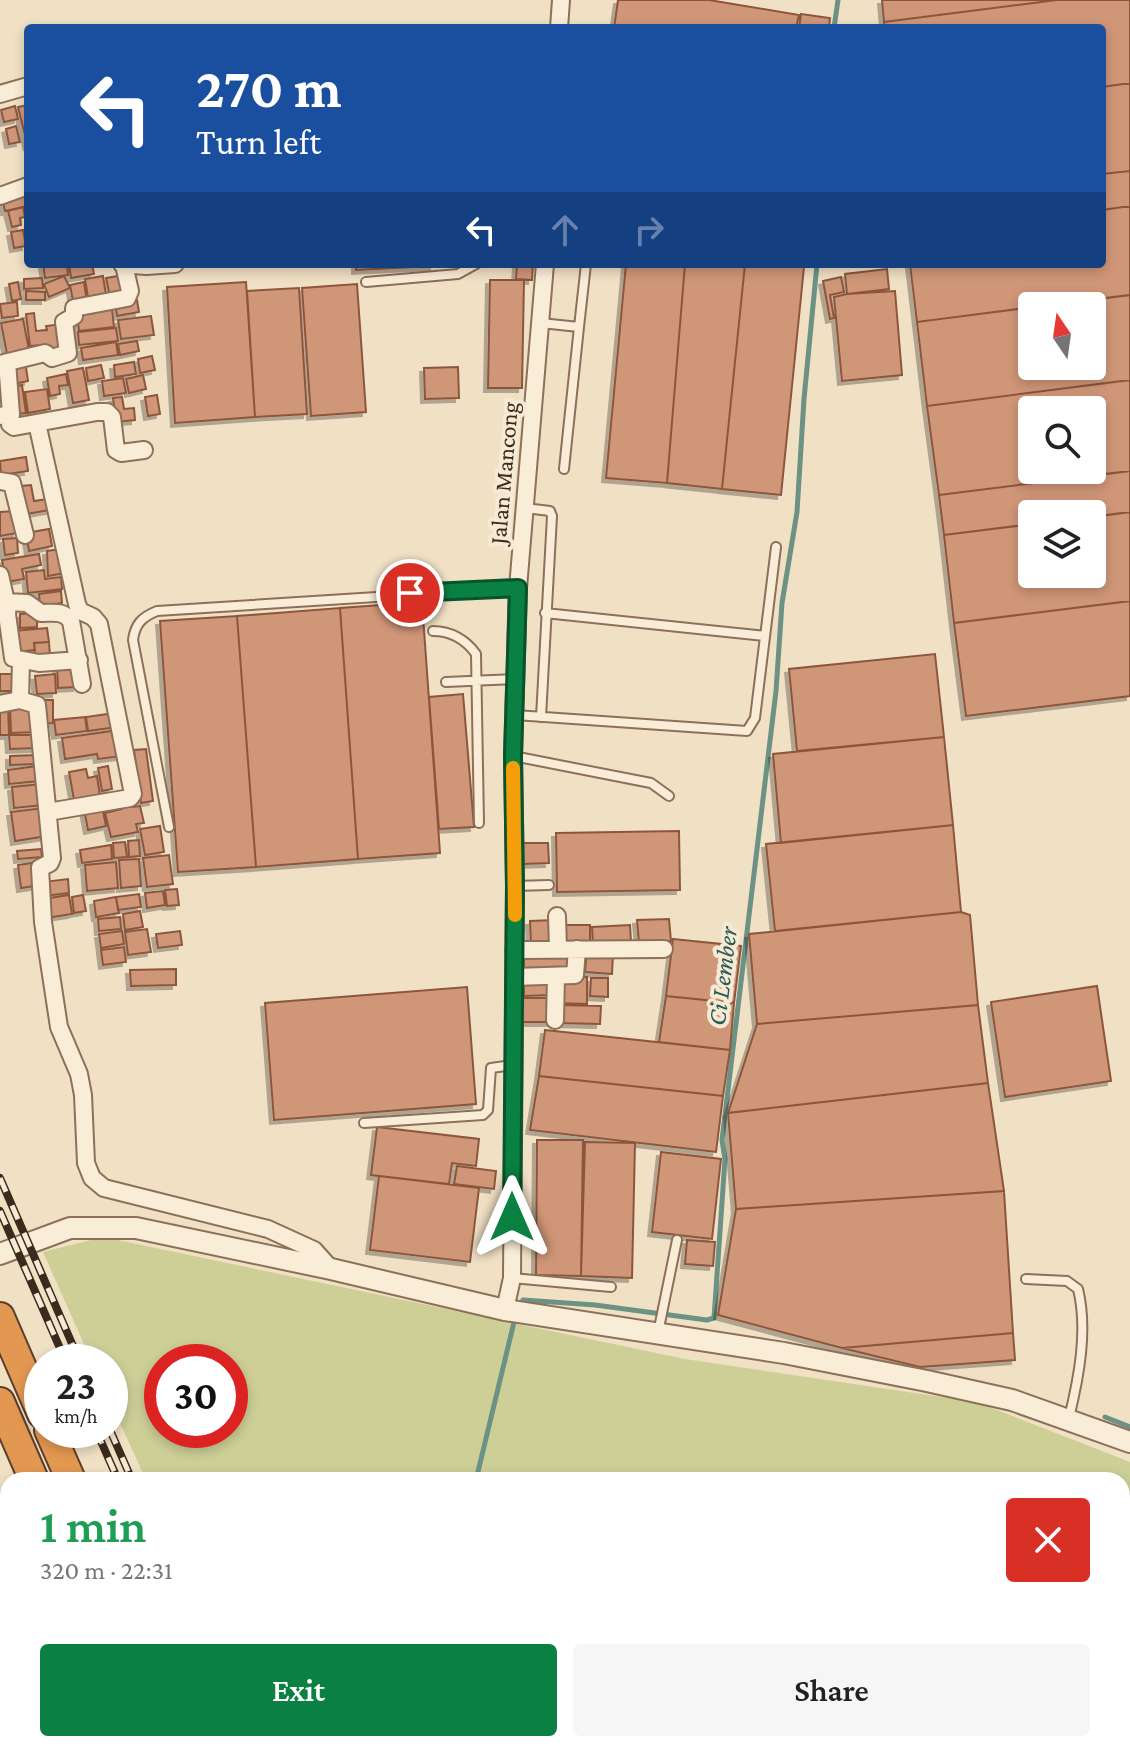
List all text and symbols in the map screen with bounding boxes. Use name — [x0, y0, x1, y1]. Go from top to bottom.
icon: left — [64, 56, 168, 160]
text: 270 m — [196, 57, 342, 119]
text: Turn left — [196, 122, 321, 162]
icon: left — [459, 208, 503, 252]
icon: ahead — [543, 208, 587, 252]
icon: right — [627, 208, 671, 252]
north arrow — [1018, 292, 1106, 380]
map controls — [1018, 292, 1106, 588]
button: search — [1018, 396, 1106, 484]
street label: Jalan Mancong — [484, 400, 523, 547]
button: layers — [1018, 500, 1106, 588]
pin — [376, 559, 444, 627]
icon: arrive — [388, 571, 432, 615]
water label: Ci Lember — [702, 924, 743, 1027]
position arrow — [470, 1175, 554, 1259]
speed limit sign: 30 — [144, 1344, 248, 1448]
text: 23 — [56, 1363, 96, 1408]
text: km/h — [54, 1405, 98, 1427]
button: close — [1006, 1498, 1090, 1582]
text: 1 min — [40, 1499, 147, 1552]
text: 320 m · 22:31 — [40, 1556, 173, 1585]
button: Exit — [40, 1644, 557, 1736]
button: Share — [573, 1644, 1090, 1736]

